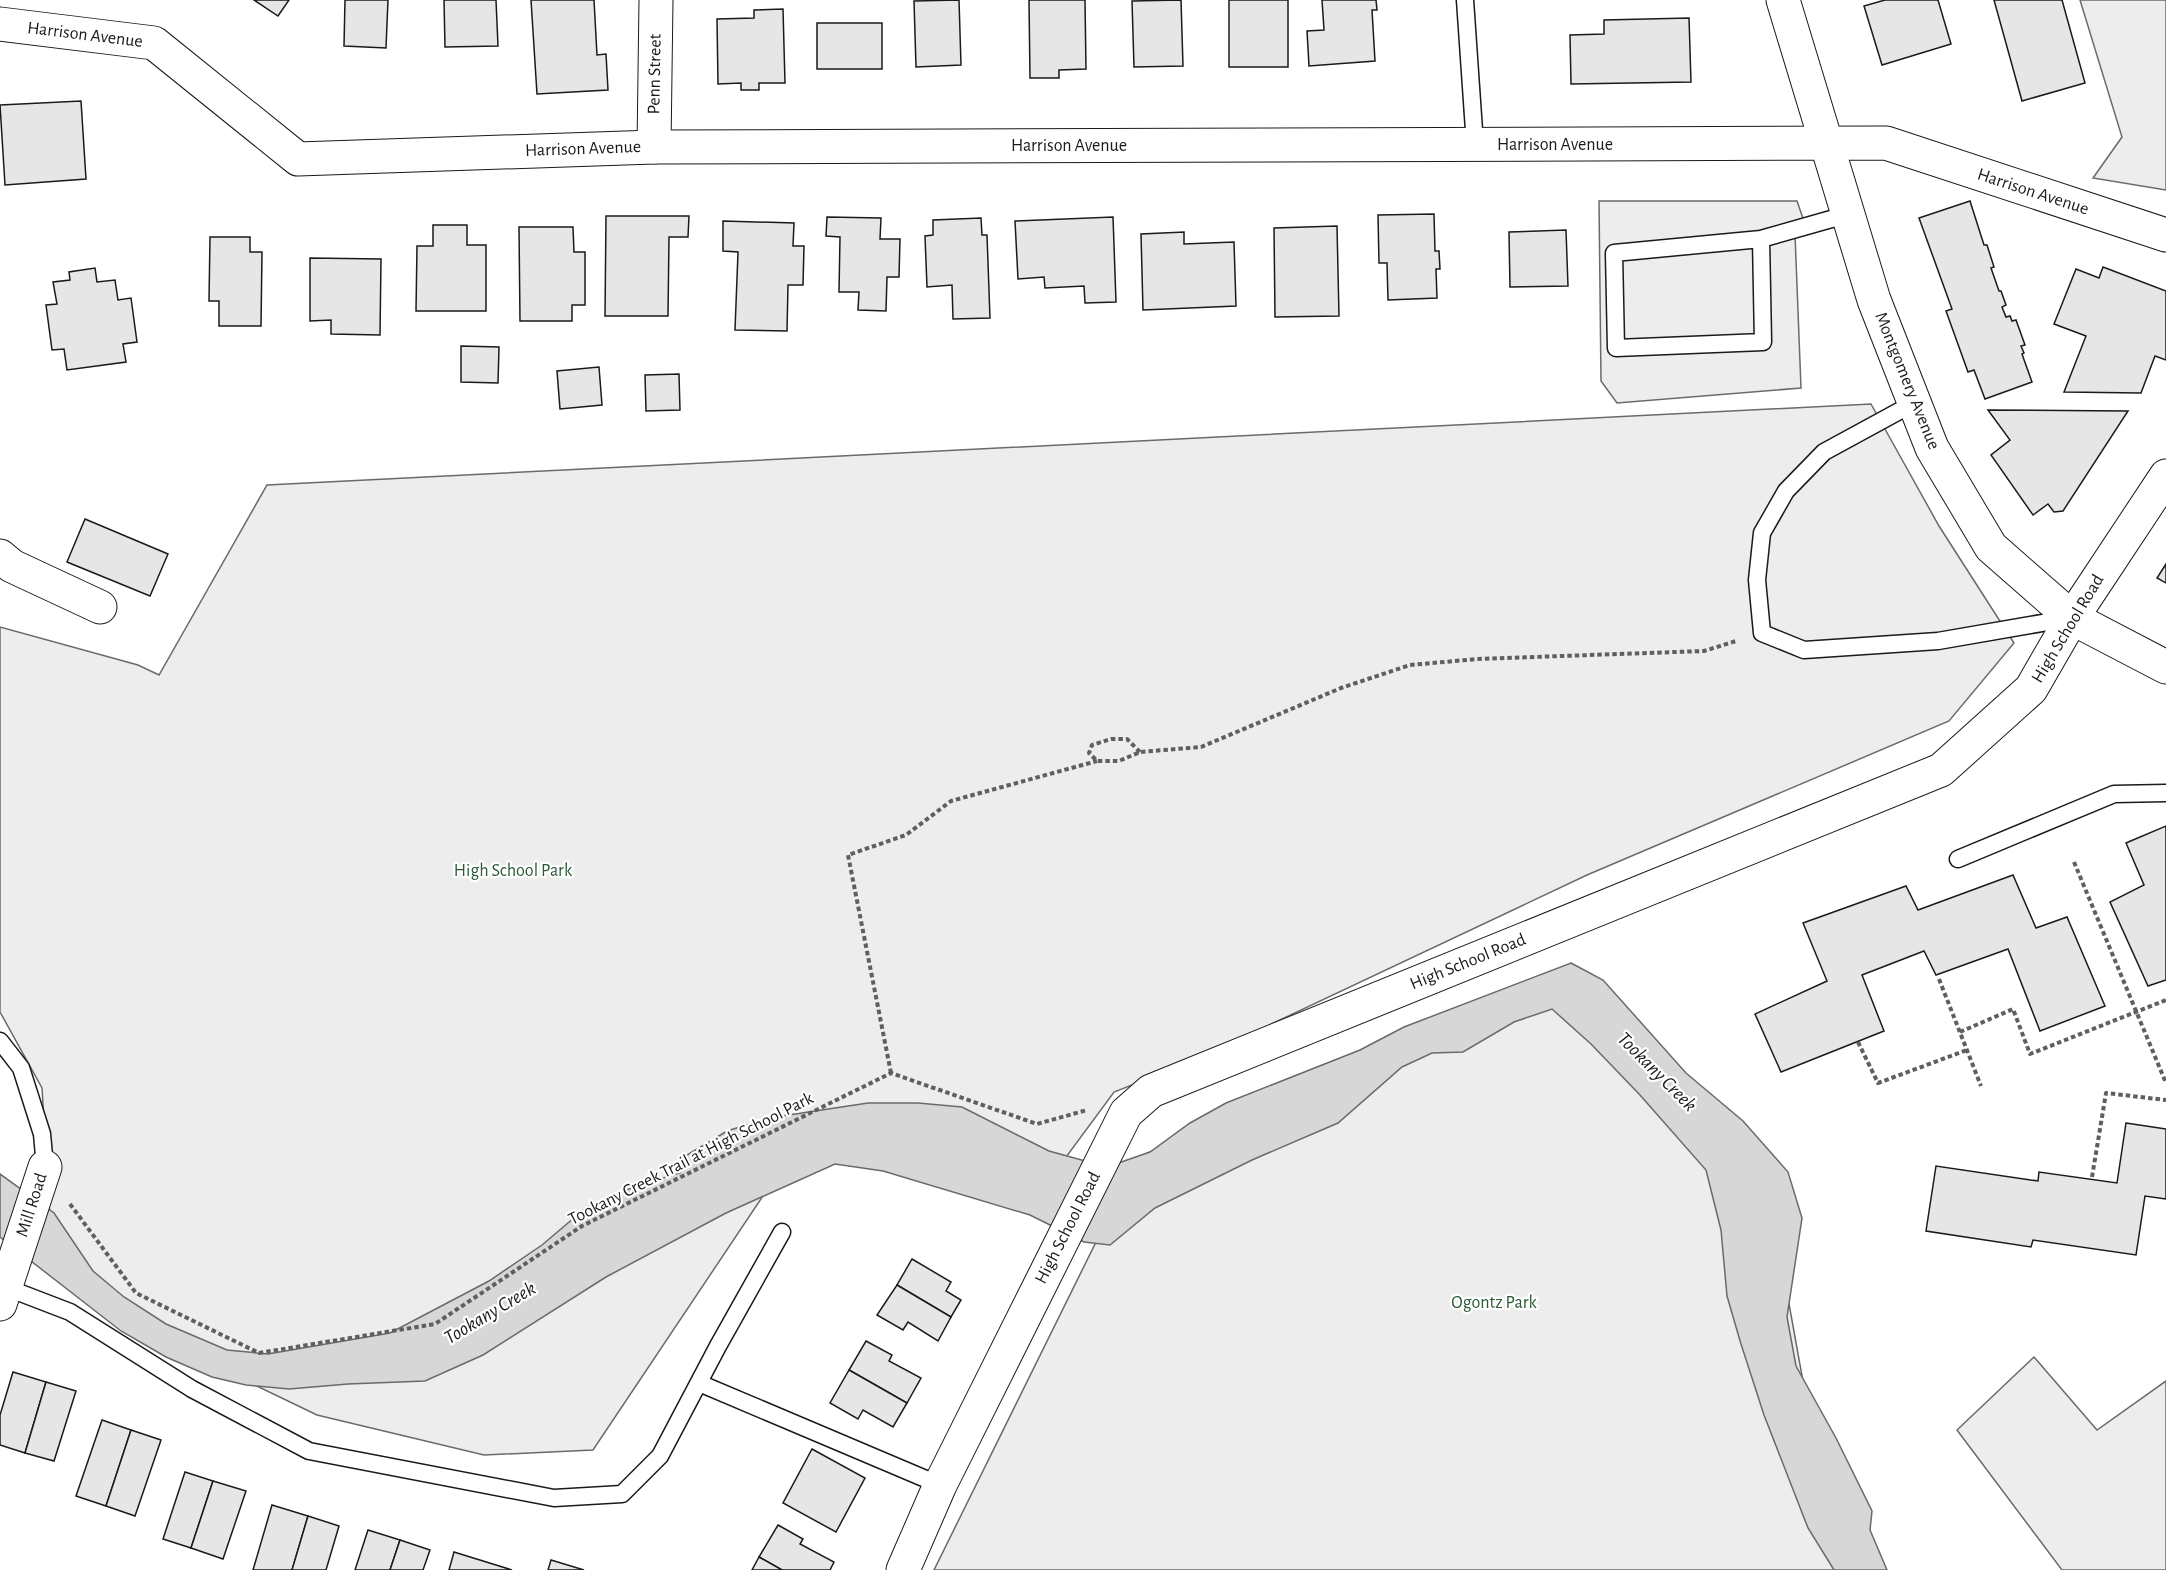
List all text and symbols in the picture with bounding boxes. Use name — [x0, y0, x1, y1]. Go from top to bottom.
street label: Harrison Avenue — [26, 19, 144, 51]
street label: Penn Street — [645, 33, 665, 114]
street label: Harrison Avenue — [1497, 136, 1613, 154]
street label: Harrison Avenue — [1011, 137, 1127, 155]
street label: Harrison Avenue — [525, 138, 641, 160]
street label: Harrison Avenue — [1975, 165, 2091, 219]
street label: Montgomery Avenue — [1871, 310, 1943, 452]
street label: High School Road — [2029, 572, 2107, 686]
park label: High School Park — [454, 862, 573, 880]
street label: High School Road — [1408, 931, 1528, 993]
water label: Tookany Creek — [1614, 1029, 1700, 1115]
street label: Tookany Creek Trail at High School Park — [566, 1089, 817, 1229]
street label: High School Road — [1032, 1169, 1104, 1287]
street label: Mill Road — [13, 1171, 51, 1239]
water label: Tookany Creek — [441, 1278, 539, 1348]
park label: Ogontz Park — [1451, 1294, 1537, 1312]

